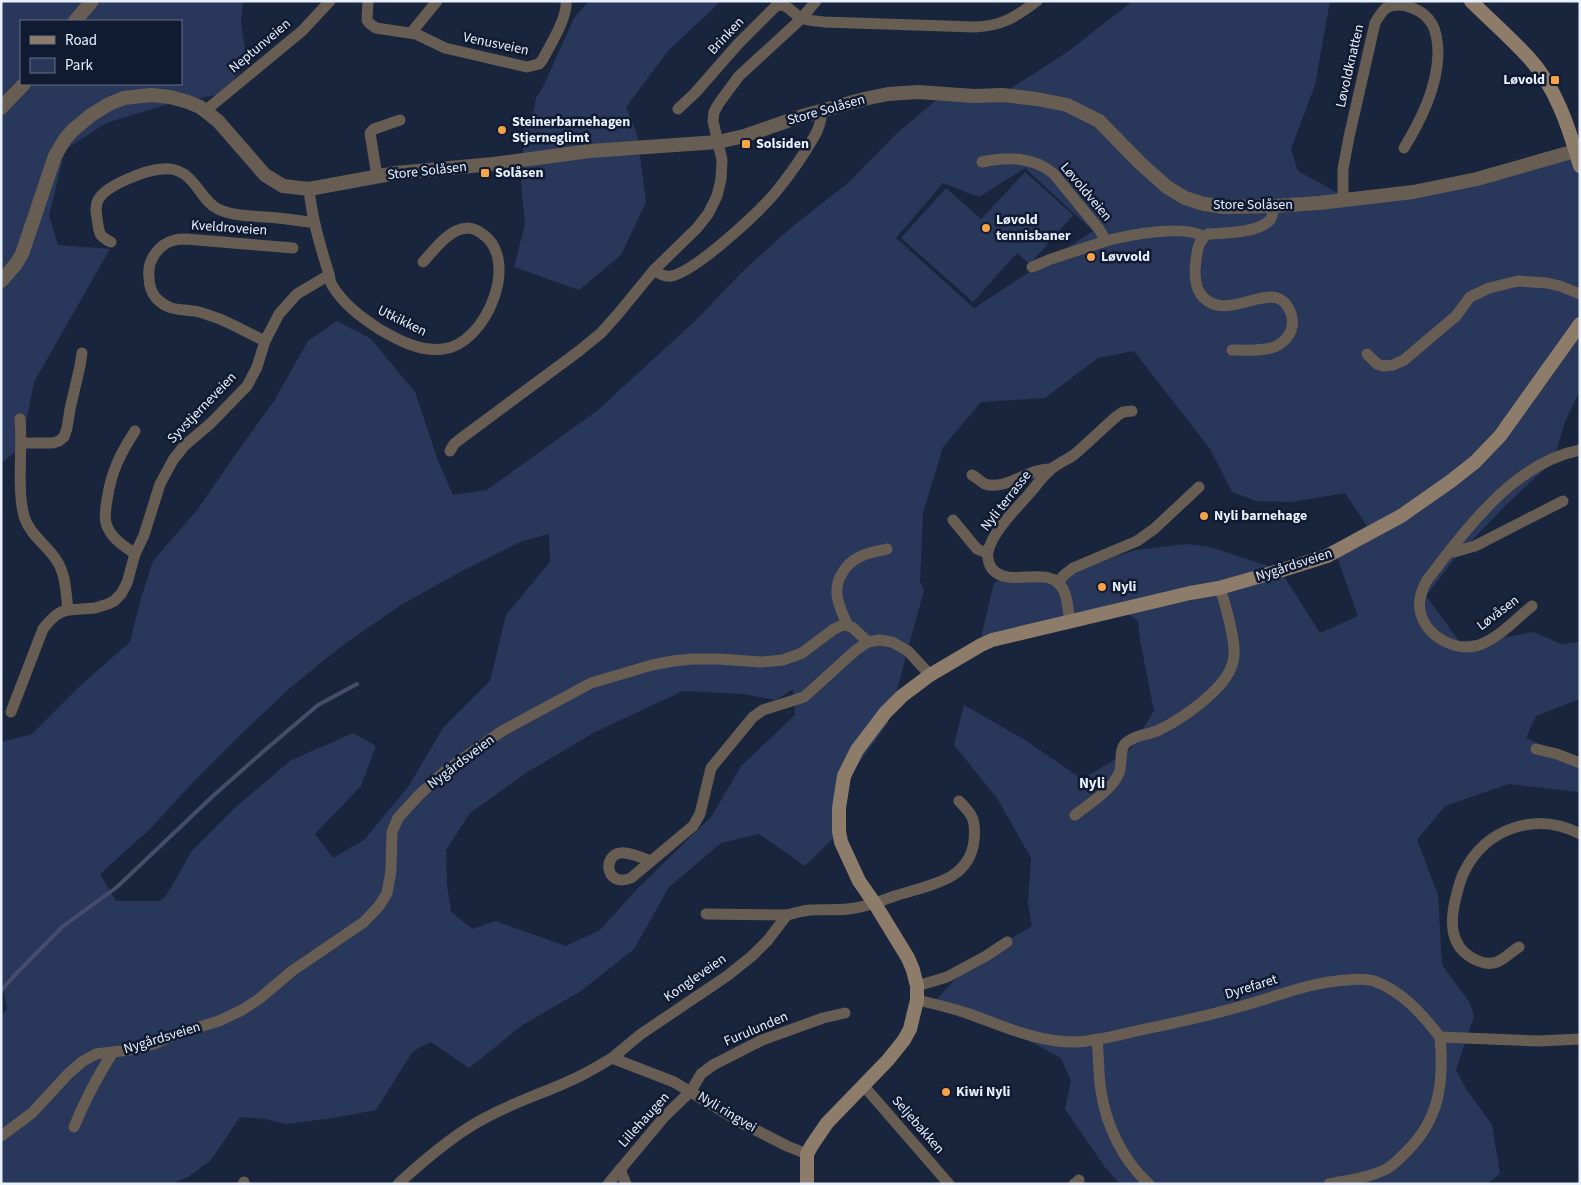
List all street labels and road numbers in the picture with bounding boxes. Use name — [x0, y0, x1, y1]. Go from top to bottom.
street label: Brinken — [703, 13, 749, 59]
street label: Neptunveien — [225, 14, 295, 78]
street label: Løvoldknatten — [1331, 23, 1369, 109]
street label: Venusveien — [461, 27, 531, 61]
street label: Store Solåsen — [785, 89, 867, 131]
street label: Store Solåsen — [386, 157, 468, 185]
street label: Løvoldveien — [1055, 158, 1117, 226]
street label: Store Solåsen — [1213, 195, 1293, 215]
street label: Kveldroveien — [190, 215, 268, 241]
street label: Utkikken — [374, 301, 430, 341]
street label: Syvstjerneveien — [163, 368, 241, 448]
street label: Nyli terrasse — [976, 466, 1036, 536]
street label: Nygårdsveien — [1253, 543, 1335, 587]
street label: Løvåsen — [1473, 591, 1523, 635]
street label: Nygårdsveien — [423, 730, 499, 794]
street label: Kongleveien — [660, 949, 730, 1007]
street label: Dyrefaret — [1222, 969, 1280, 1004]
street label: Furulunden — [721, 1007, 791, 1051]
street label: Nygårdsveien — [121, 1017, 203, 1059]
street label: Nyli ringvei — [694, 1087, 760, 1137]
street label: Lillehaugen — [614, 1088, 674, 1152]
street label: Seljebakken — [887, 1092, 949, 1158]

